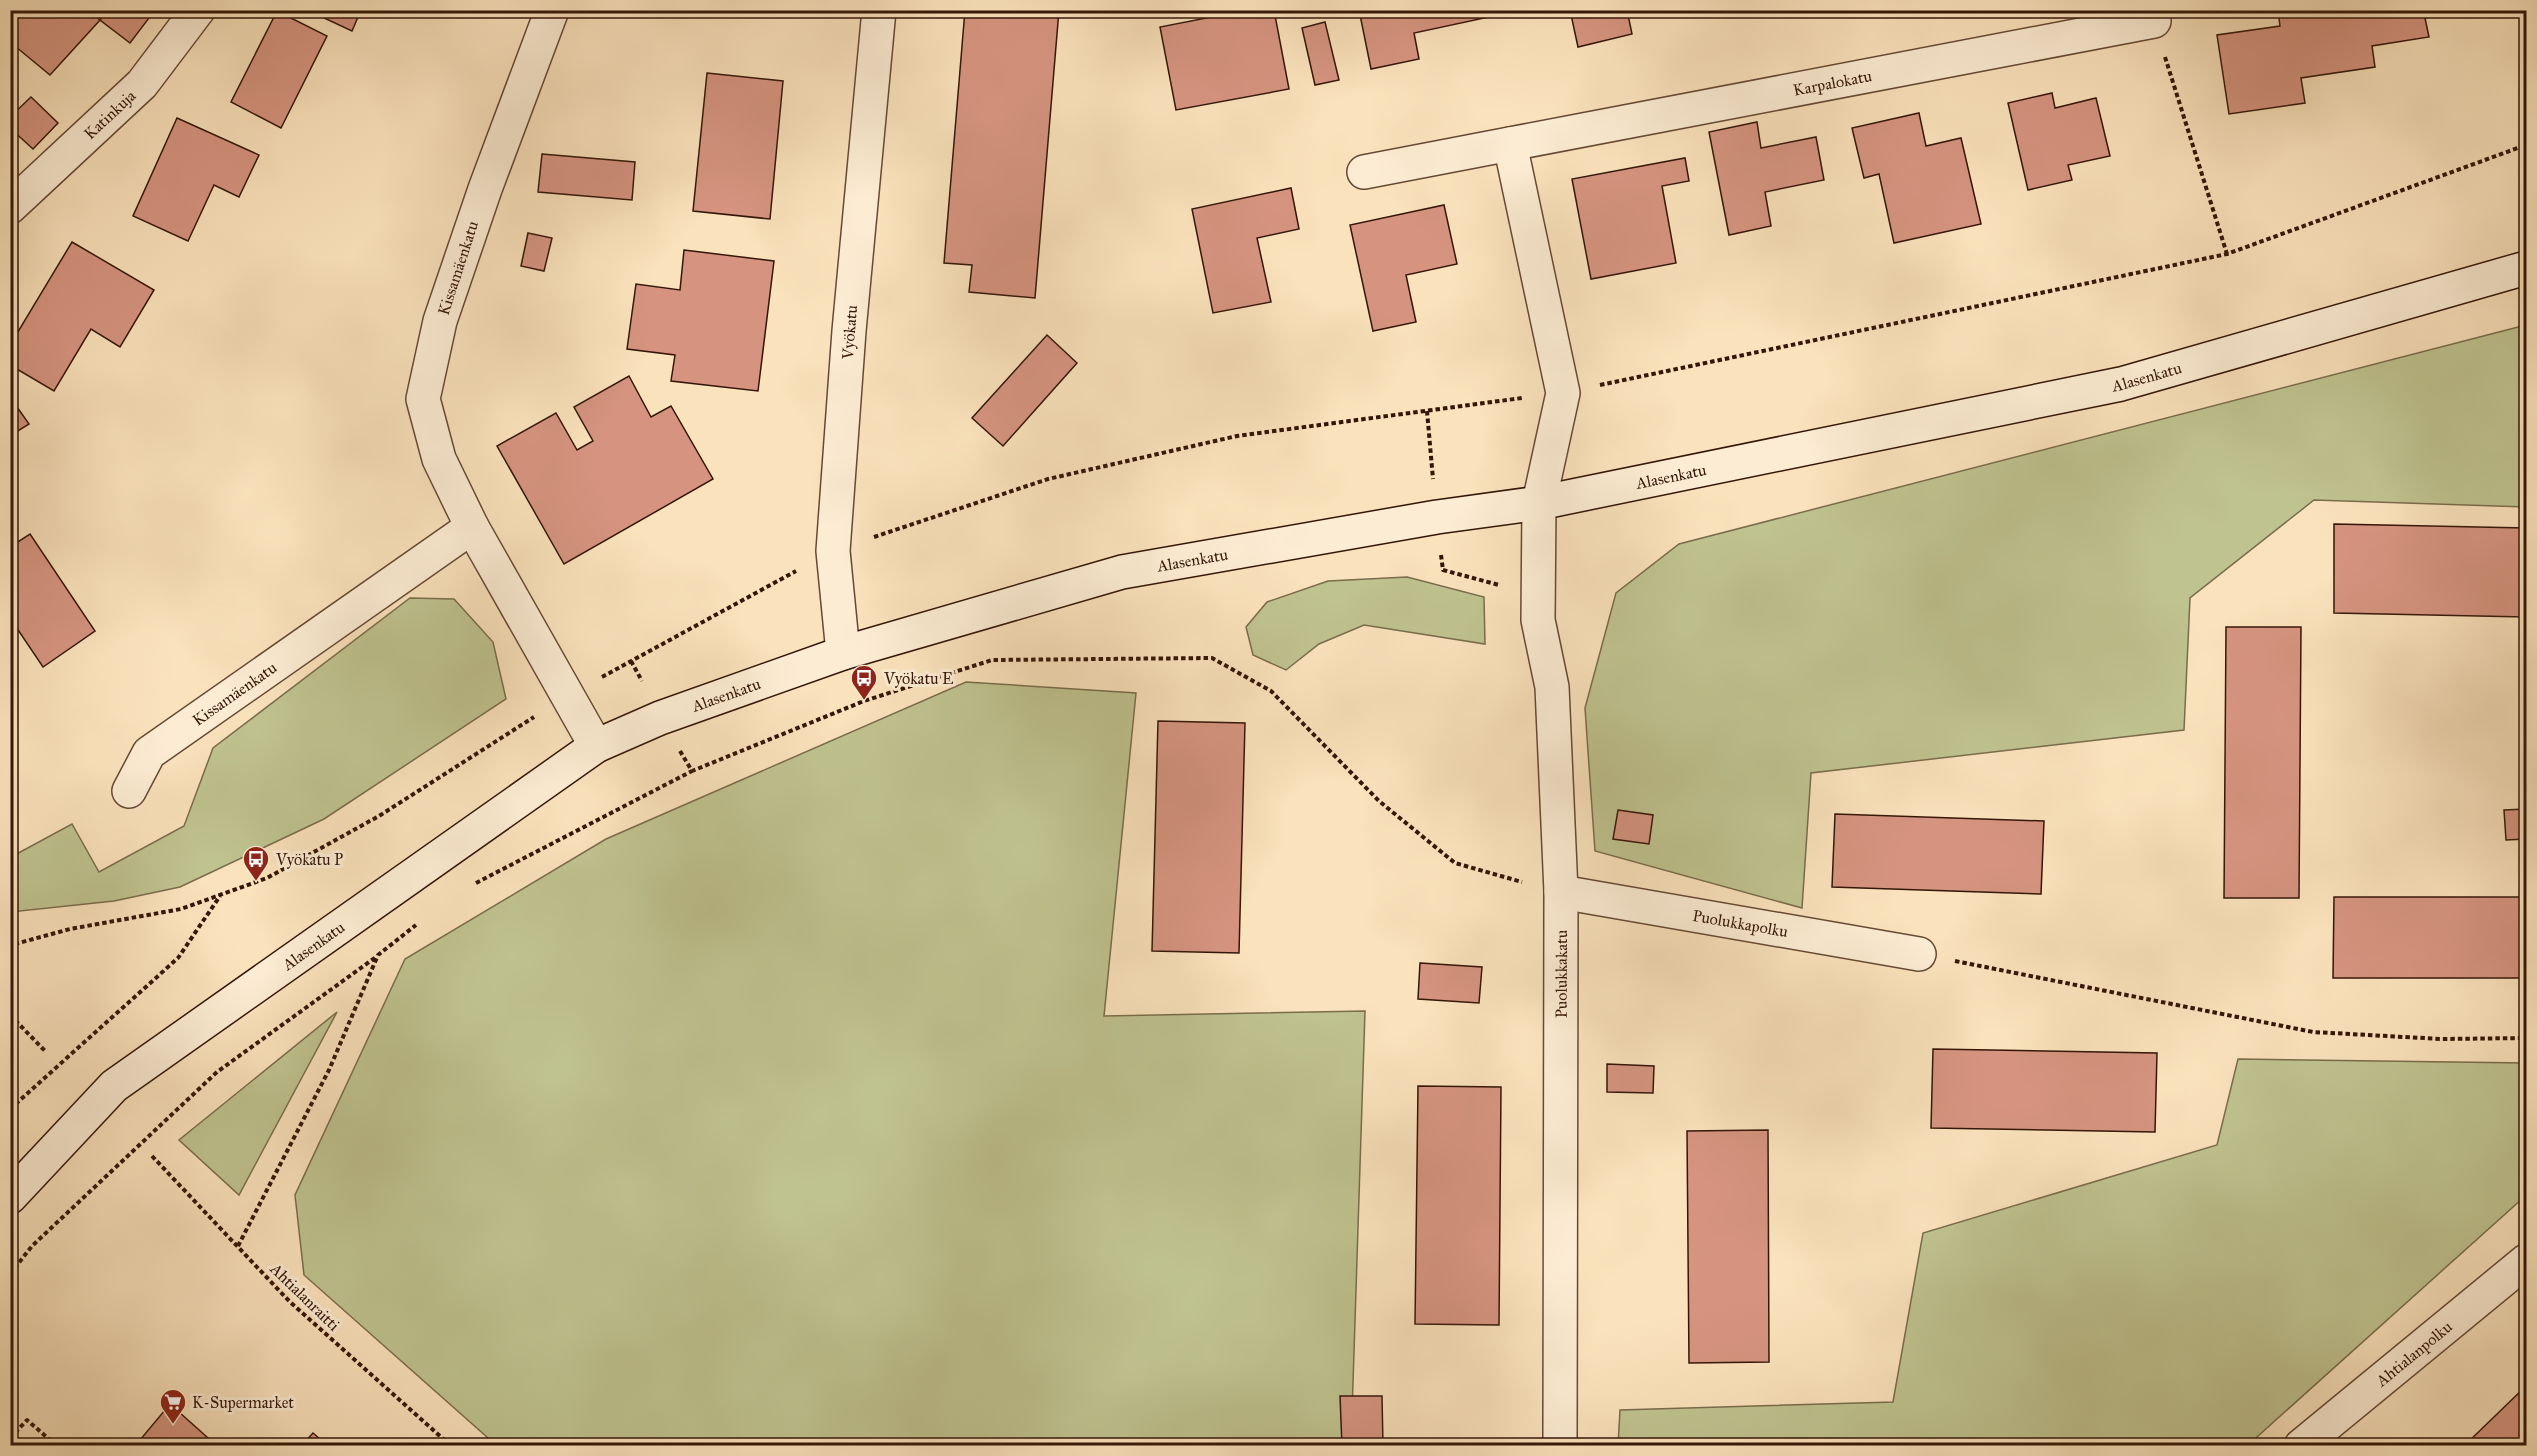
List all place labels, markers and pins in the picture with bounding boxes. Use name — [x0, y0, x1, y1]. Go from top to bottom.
bus stop icon: Vyökatu E — [849, 663, 879, 701]
place label: Vyökatu E — [883, 669, 953, 688]
bus stop icon: Vyökatu P — [241, 844, 271, 882]
place label: Vyökatu P — [275, 850, 343, 869]
supermarket icon: K-Supermarket — [158, 1387, 188, 1425]
place label: K-Supermarket — [192, 1393, 294, 1412]

